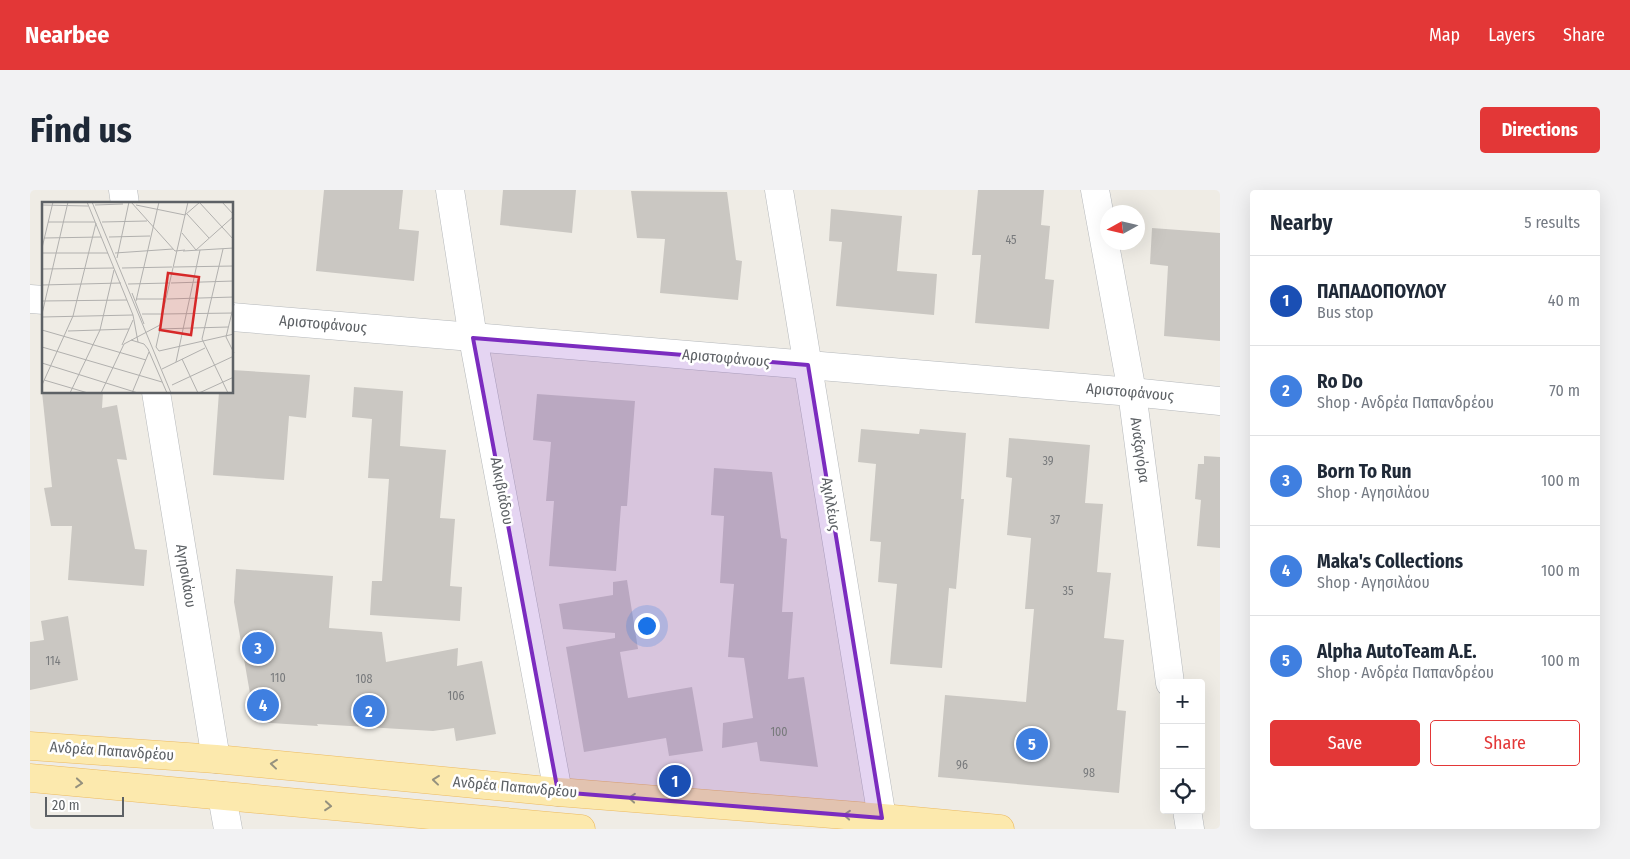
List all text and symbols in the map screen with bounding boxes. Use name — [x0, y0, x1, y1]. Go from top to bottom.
text: Nearbee — [25, 21, 109, 49]
text: Map — [1429, 24, 1460, 46]
text: Layers — [1488, 24, 1535, 46]
text: Share — [1563, 24, 1605, 46]
button: Directions — [1480, 107, 1600, 153]
text: Find us — [30, 109, 132, 151]
inset map — [42, 202, 234, 394]
north arrow — [1100, 205, 1145, 250]
text: Nearby — [1270, 210, 1332, 236]
text: 5 results — [1524, 213, 1580, 232]
house number: 45 — [1005, 233, 1017, 247]
text: ΠΑΠΑΔΟΠΟΥΛΟΥ — [1317, 280, 1446, 303]
text: 1 — [1283, 291, 1289, 310]
text: 40 m — [1548, 291, 1580, 310]
text: Bus stop — [1317, 303, 1373, 322]
street label: Αριστοφάνους — [278, 311, 368, 337]
street label: Αριστοφάνους — [681, 345, 771, 371]
text: Ro Do — [1317, 370, 1363, 393]
street label: Αριστοφάνους — [1085, 379, 1175, 405]
text: 2 — [1282, 381, 1290, 400]
text: 70 m — [1549, 381, 1580, 400]
text: Shop · Ανδρέα Παπανδρέου — [1317, 393, 1494, 412]
street label: Αναξαγόρα — [1126, 416, 1154, 484]
house number: 39 — [1042, 454, 1054, 468]
street label: Αλκιβιάδου — [487, 456, 517, 526]
text: Born To Run — [1317, 460, 1412, 483]
text: 3 — [1282, 471, 1290, 490]
text: 100 m — [1541, 471, 1580, 490]
street label: Αχιλλέως — [818, 476, 844, 533]
text: Shop · Αγησιλάου — [1317, 483, 1430, 502]
house number: 37 — [1050, 513, 1060, 527]
street label: Αγησιλάου — [172, 543, 200, 609]
text: Maka's Collections — [1317, 550, 1463, 573]
text: 4 — [1282, 561, 1290, 580]
text: 100 m — [1541, 561, 1580, 580]
text: Shop · Αγησιλάου — [1317, 573, 1430, 592]
house number: 35 — [1063, 584, 1074, 598]
your location — [634, 613, 660, 639]
pin: 3 — [242, 629, 274, 667]
text: Alpha AutoTeam Α.Ε. — [1317, 640, 1477, 663]
text: 5 — [1282, 651, 1290, 670]
text: 100 m — [1541, 651, 1580, 670]
house number: 114 — [45, 654, 61, 668]
text: Shop · Ανδρέα Παπανδρέου — [1317, 663, 1494, 682]
house number: 110 — [270, 671, 286, 685]
house number: 108 — [356, 672, 372, 686]
map controls — [1160, 679, 1205, 814]
button: + — [1160, 679, 1205, 724]
pin: 4 — [247, 686, 279, 724]
house number: 106 — [448, 689, 464, 703]
pin: 2 — [353, 692, 385, 730]
button: Save — [1270, 720, 1420, 766]
button: Share — [1430, 720, 1580, 766]
button: − — [1160, 724, 1205, 769]
house number: 100 — [770, 725, 788, 739]
pin: 5 — [1016, 725, 1048, 763]
street label: Ανδρέα Παπανδρέου — [49, 738, 175, 764]
house number: 96 — [956, 758, 968, 772]
one-way arrow — [270, 759, 278, 770]
pin: 1 — [659, 762, 691, 800]
house number: 98 — [1083, 766, 1095, 780]
button: locate — [1160, 769, 1205, 814]
street label: Ανδρέα Παπανδρέου — [452, 773, 578, 801]
one-way arrow — [431, 775, 439, 786]
one-way arrow — [75, 777, 83, 788]
one-way arrow — [628, 793, 636, 804]
scale bar — [45, 794, 124, 817]
text: 20 m — [52, 797, 80, 814]
one-way arrow — [324, 800, 332, 811]
one-way arrow — [842, 810, 850, 821]

